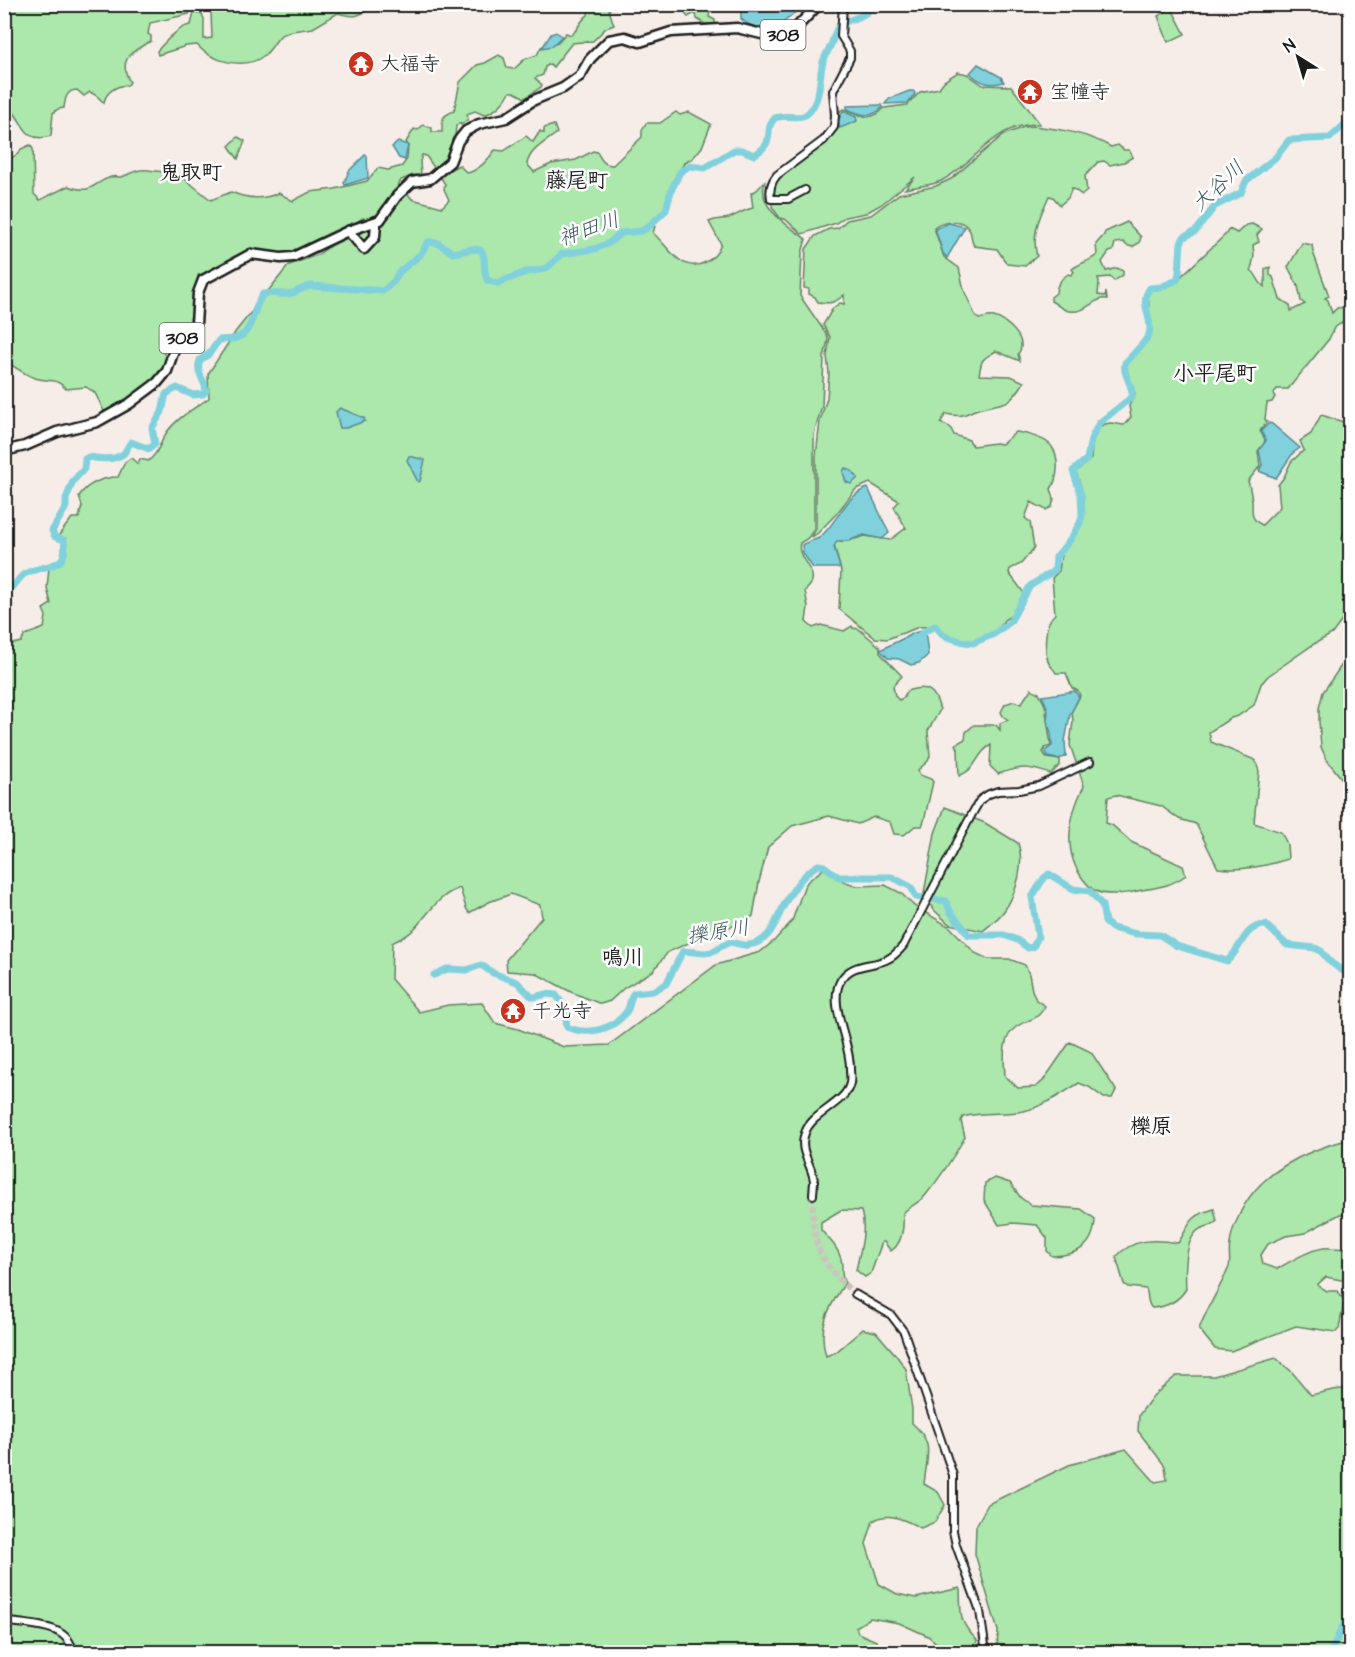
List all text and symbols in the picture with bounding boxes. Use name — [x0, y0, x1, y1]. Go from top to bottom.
road number: 308 — [760, 20, 806, 50]
north arrow — [1268, 27, 1328, 87]
text: N — [1279, 34, 1300, 58]
temple icon: 大福寺 — [346, 49, 376, 79]
place label: 大福寺 — [380, 50, 440, 78]
temple icon: 宝幢寺 — [1015, 77, 1045, 107]
place label: 宝幢寺 — [1050, 78, 1110, 106]
water label: 大谷川 — [1185, 154, 1251, 218]
district label: 鬼取町 — [160, 158, 223, 187]
district label: 藤尾町 — [546, 166, 609, 195]
water label: 神田川 — [554, 205, 624, 253]
road number: 308 — [160, 323, 204, 353]
district label: 小平尾町 — [1173, 359, 1257, 388]
water label: 擽原川 — [685, 913, 751, 951]
district label: 鳴川 — [602, 943, 644, 972]
temple icon: 千光寺 — [498, 996, 528, 1026]
place label: 千光寺 — [532, 997, 592, 1025]
district label: 櫟原 — [1130, 1112, 1172, 1141]

